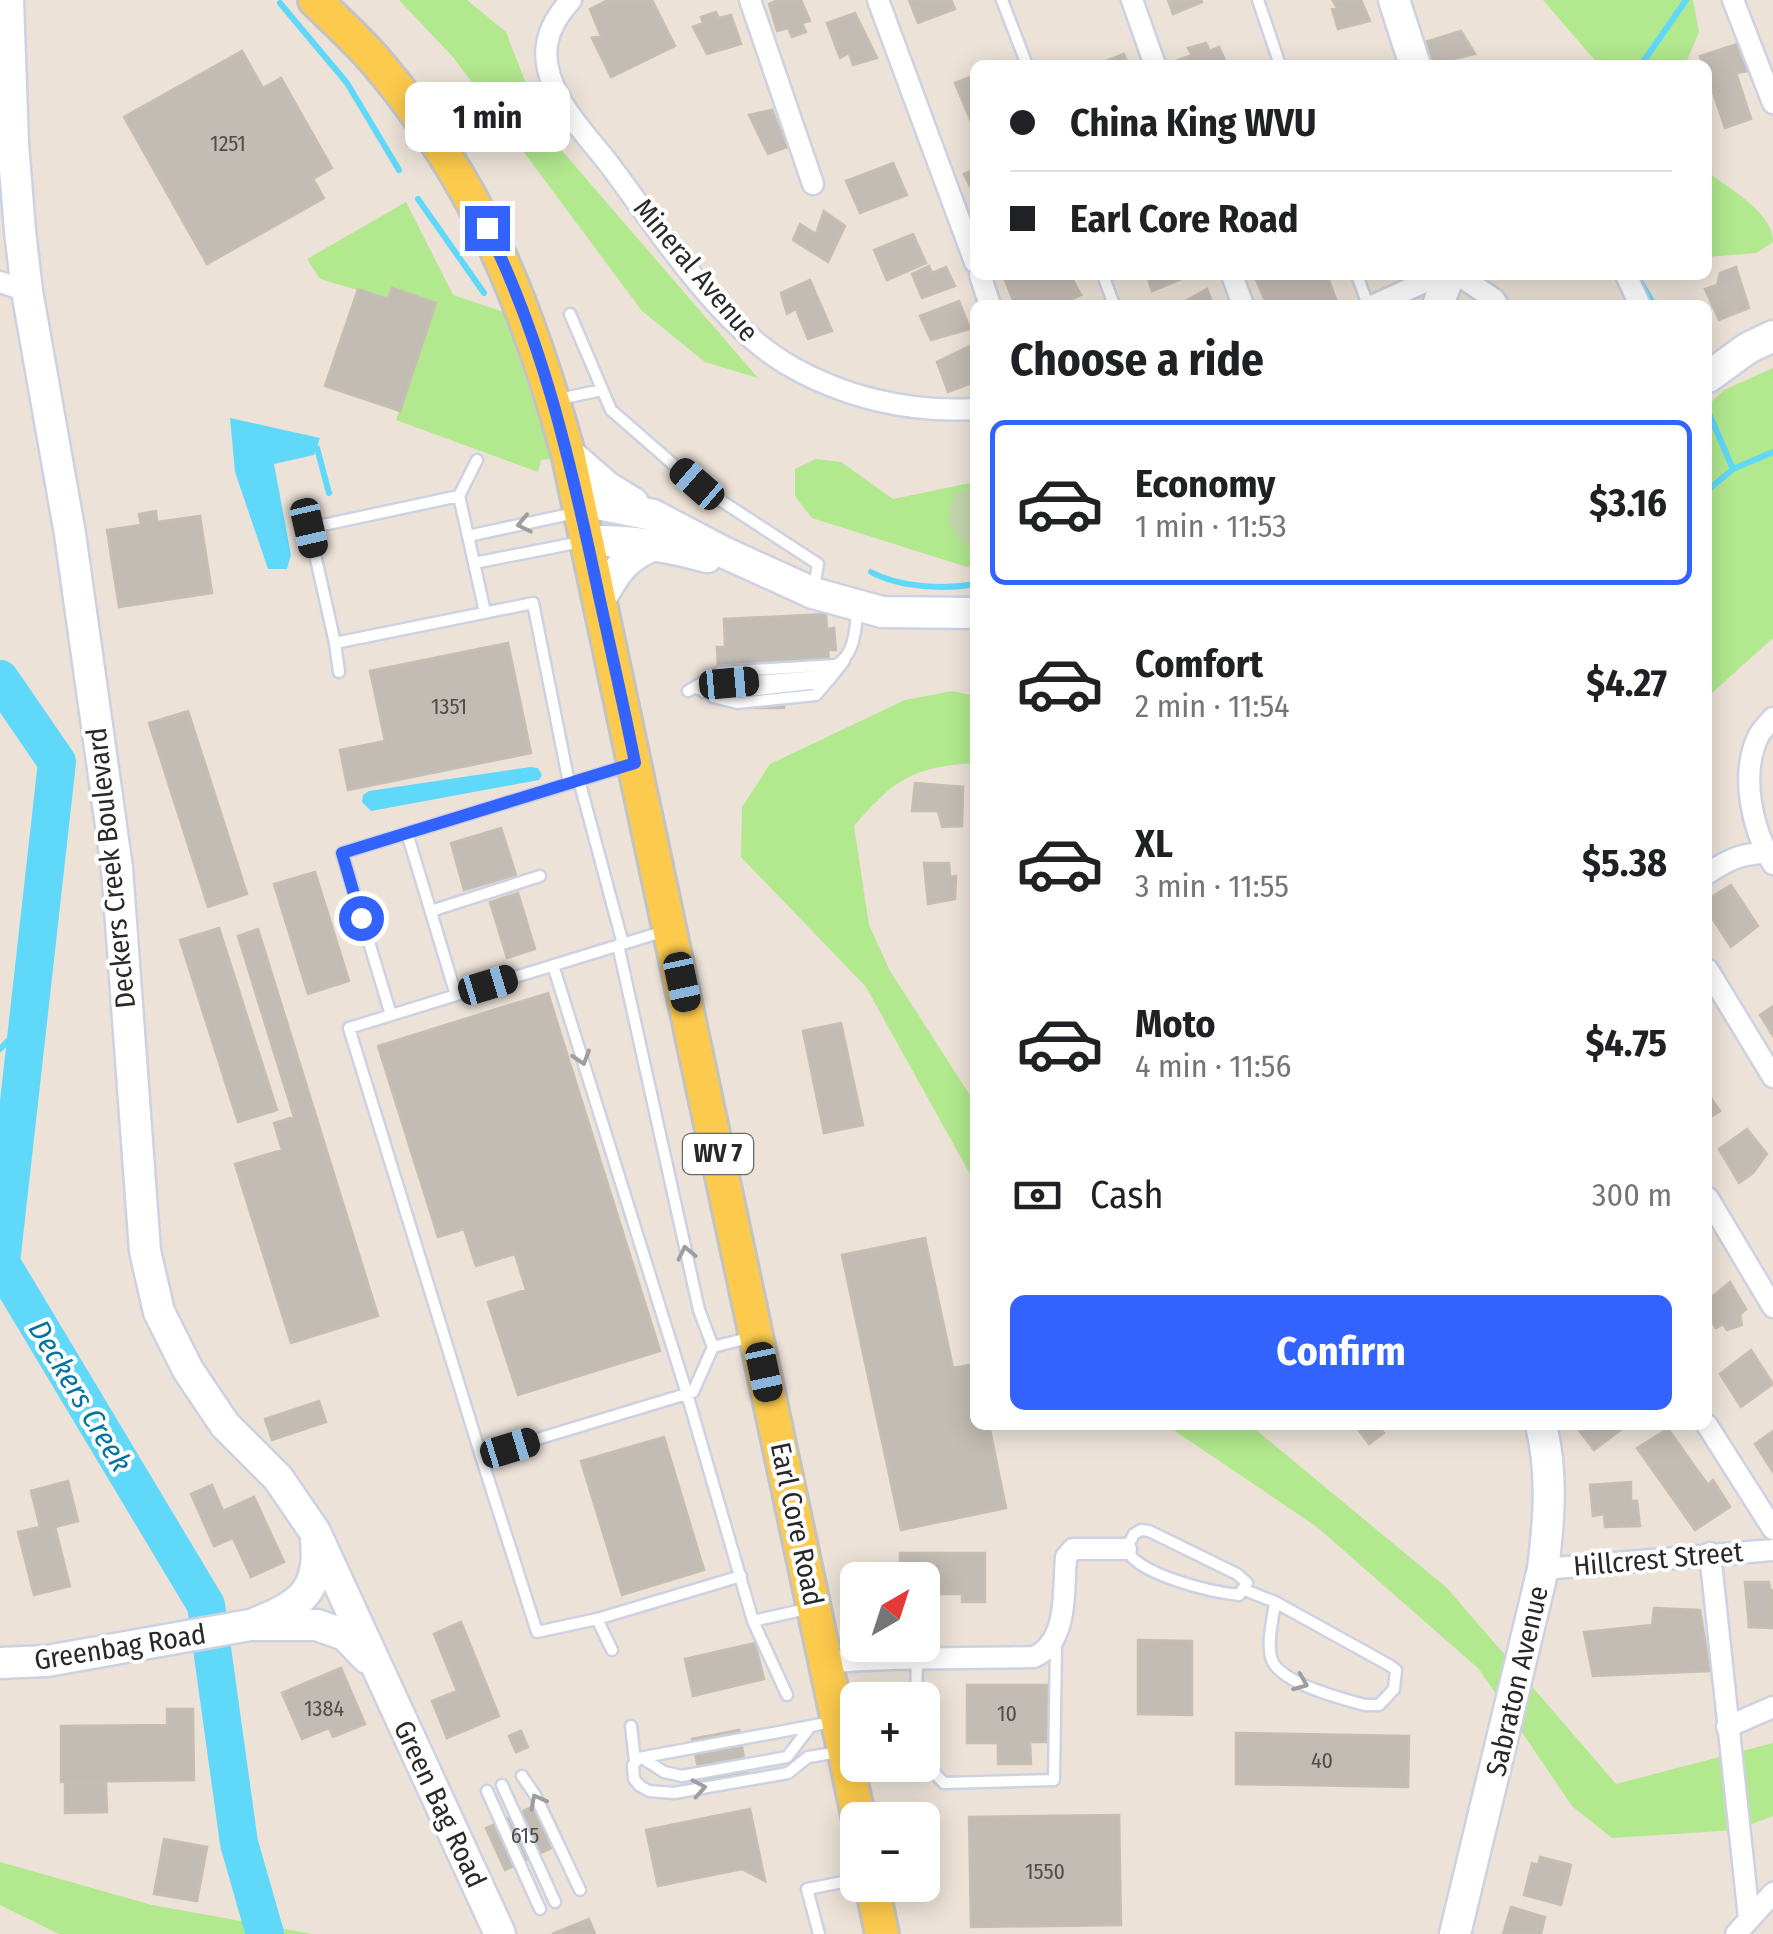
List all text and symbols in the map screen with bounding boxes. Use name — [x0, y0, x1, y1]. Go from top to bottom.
callout: 1 min — [404, 83, 570, 153]
text: 1 min — [453, 98, 522, 136]
text: China King WVU — [1070, 100, 1316, 146]
house number: 1251 — [210, 130, 246, 157]
street label: Mineral Avenue — [627, 192, 765, 348]
text: Earl Core Road — [1070, 196, 1299, 242]
route end — [465, 206, 510, 251]
text: Choose a ride — [1010, 333, 1264, 387]
car — [665, 453, 729, 515]
icon: car — [1015, 458, 1105, 548]
text: Economy — [1135, 461, 1275, 507]
text: $3.16 — [1589, 480, 1667, 526]
car — [288, 495, 330, 561]
text: 1 min · 11:53 — [1135, 507, 1287, 545]
one-way arrow — [516, 512, 533, 533]
icon: car — [1015, 638, 1105, 728]
text: Comfort — [1135, 641, 1263, 687]
text: $4.27 — [1586, 660, 1667, 706]
car — [698, 665, 760, 701]
text: 2 min · 11:54 — [1135, 687, 1290, 725]
house number: 1351 — [431, 693, 467, 720]
street label: Deckers Creek Boulevard — [80, 726, 142, 1010]
icon: car — [1015, 818, 1105, 908]
text: XL — [1135, 821, 1173, 867]
text: $5.38 — [1582, 840, 1667, 886]
text: 3 min · 11:55 — [1135, 867, 1289, 905]
route start — [339, 896, 384, 941]
car — [661, 950, 703, 1014]
car — [455, 962, 521, 1008]
icon: car — [1015, 998, 1105, 1088]
text: Moto — [1135, 1001, 1216, 1047]
text: $4.75 — [1585, 1020, 1667, 1066]
text: 4 min · 11:56 — [1135, 1047, 1291, 1085]
one-way arrow — [570, 1049, 591, 1066]
road number: WV 7 — [683, 1134, 753, 1174]
icon: cash — [1010, 1168, 1065, 1223]
text: Cash — [1090, 1172, 1164, 1218]
text: 300 m — [1592, 1176, 1672, 1214]
one-way arrow — [677, 1245, 698, 1262]
button: Confirm — [1010, 1295, 1672, 1410]
water label: Deckers Creek — [21, 1314, 139, 1478]
car — [743, 1340, 785, 1404]
car — [477, 1425, 543, 1471]
street label: Earl Core Road — [764, 1439, 830, 1609]
street label: Hillcrest Street — [1572, 1535, 1745, 1583]
north arrow — [840, 1562, 940, 1662]
map controls — [840, 1562, 940, 1902]
street label: Sabraton Avenue — [1479, 1583, 1555, 1779]
street label: Greenbag Road — [32, 1617, 208, 1677]
one-way arrow — [1291, 1671, 1309, 1691]
button: + — [840, 1682, 940, 1782]
house number: 1384 — [304, 1695, 344, 1722]
house number: 10 — [997, 1700, 1017, 1727]
street label: Green Bag Road — [387, 1715, 493, 1893]
house number: 40 — [1311, 1747, 1333, 1774]
one-way arrow — [691, 1778, 708, 1799]
one-way arrow — [530, 1793, 549, 1812]
button: − — [840, 1802, 940, 1902]
house number: 615 — [511, 1822, 539, 1849]
house number: 1550 — [1025, 1858, 1065, 1885]

